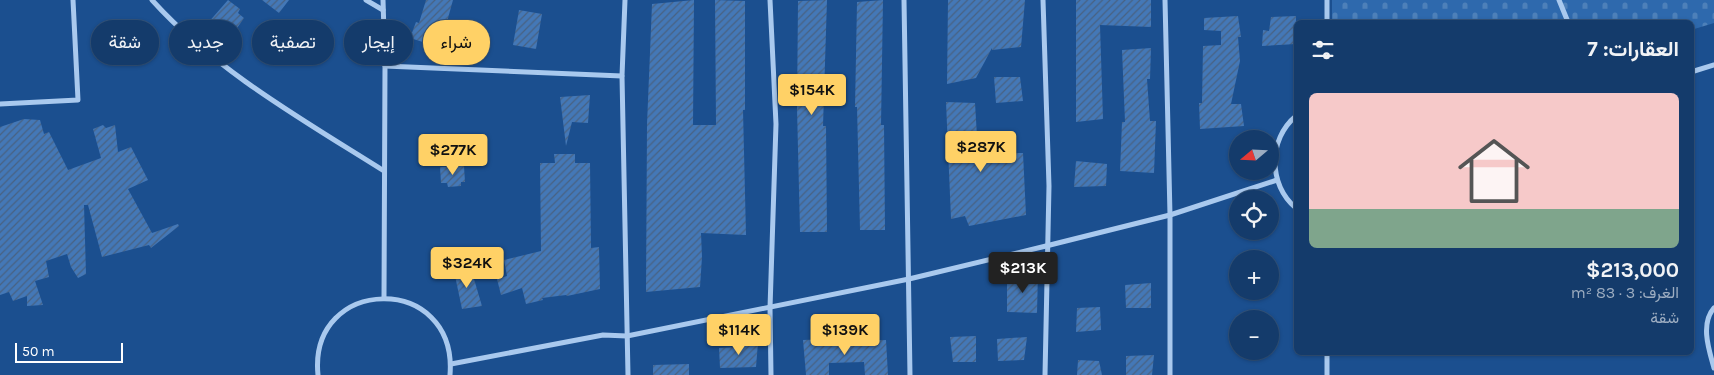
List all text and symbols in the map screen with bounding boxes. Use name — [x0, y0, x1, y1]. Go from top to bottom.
chip: شقة — [91, 20, 159, 65]
chip: جديد — [169, 20, 242, 65]
chip: تصفية — [252, 20, 334, 65]
chip: إيجار — [344, 20, 413, 65]
chip: شراء — [423, 20, 490, 65]
icon: filters — [1309, 36, 1337, 64]
text: العقارات: 7 — [1587, 37, 1679, 61]
pin: $154K — [777, 74, 847, 116]
text: $154K — [789, 80, 835, 99]
icon: home — [1449, 126, 1539, 216]
pin: $287K — [946, 130, 1016, 173]
north arrow — [1229, 130, 1279, 180]
map controls — [1229, 130, 1279, 360]
pin: $277K — [418, 134, 488, 176]
text: $287K — [956, 137, 1006, 156]
text: $277K — [429, 140, 477, 159]
button: locate — [1229, 190, 1279, 240]
pin: $324K — [432, 246, 502, 289]
button: + — [1229, 250, 1279, 300]
pin: $213K — [988, 252, 1058, 294]
text: $324K — [442, 253, 492, 272]
text: $213K — [1000, 258, 1046, 277]
text: $213,000 — [1586, 258, 1679, 282]
text: الغرف: 3 · 83 m² — [1571, 283, 1679, 302]
text: شقة — [1650, 308, 1679, 327]
button: − — [1229, 310, 1279, 360]
pin: $114K — [704, 314, 774, 356]
pin: $139K — [810, 314, 880, 356]
text: $114K — [718, 320, 760, 339]
text: $139K — [822, 320, 868, 339]
scale bar — [15, 340, 122, 363]
text: 50 m — [22, 343, 55, 360]

